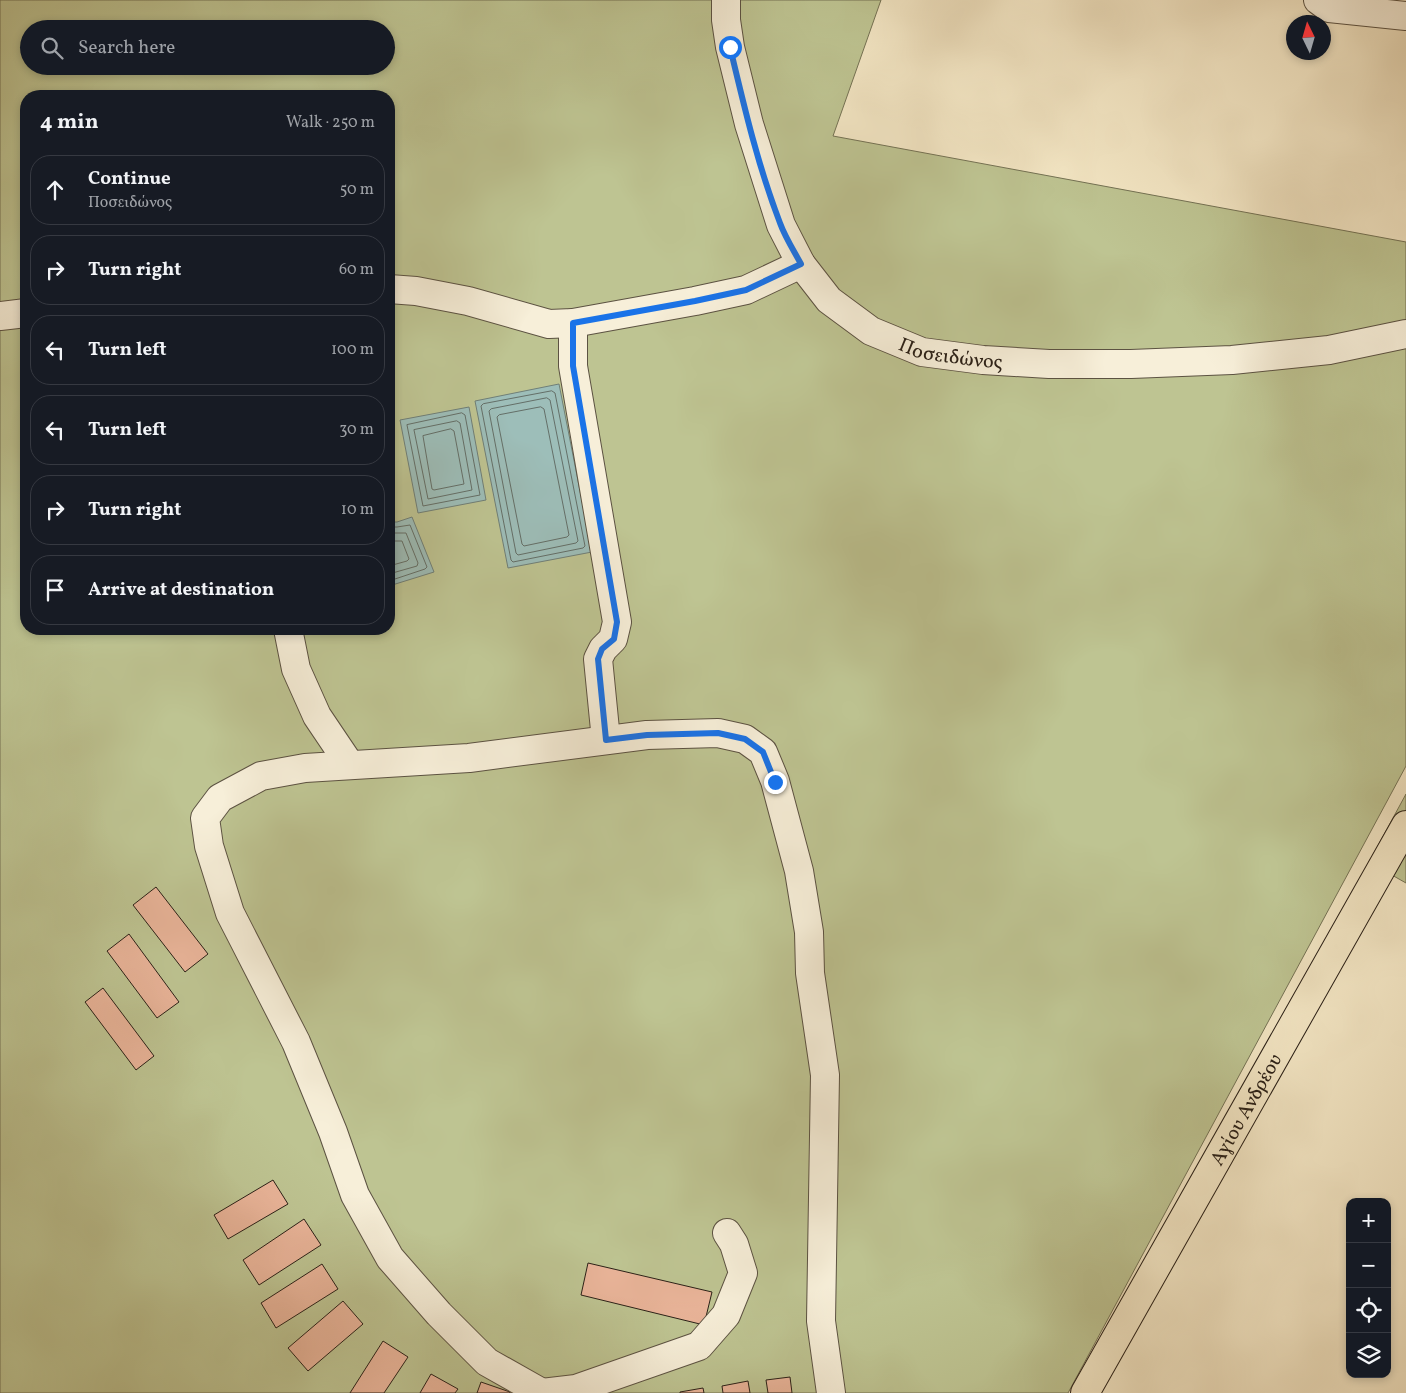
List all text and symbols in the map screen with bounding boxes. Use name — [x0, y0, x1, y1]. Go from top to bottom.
north arrow — [1286, 15, 1331, 60]
search box — [20, 20, 395, 75]
icon: search — [38, 34, 66, 62]
text: Search here — [78, 35, 175, 61]
route start — [719, 36, 742, 59]
text: 4 min — [40, 108, 99, 137]
text: Walk · 250 m — [286, 112, 375, 134]
text: Continue — [88, 166, 171, 192]
icon: ahead — [41, 176, 69, 204]
text: 50 m — [340, 179, 374, 201]
text: Ποσειδώνος — [88, 192, 172, 214]
icon: right — [41, 256, 69, 284]
text: Turn right — [88, 257, 181, 283]
text: 60 m — [339, 259, 374, 281]
street label: Ποσειδώνος — [894, 332, 1003, 377]
icon: left — [41, 336, 69, 364]
text: Turn left — [88, 337, 167, 363]
text: 100 m — [331, 339, 374, 361]
icon: left — [41, 416, 69, 444]
text: Turn left — [88, 417, 167, 443]
text: 30 m — [339, 419, 374, 441]
icon: right — [41, 496, 69, 524]
text: Turn right — [88, 497, 181, 523]
text: 10 m — [341, 499, 374, 521]
icon: arrive — [41, 576, 69, 604]
text: Arrive at destination — [88, 577, 274, 603]
route end — [764, 771, 787, 794]
street label: Αγίου Ανδρέου — [1204, 1049, 1290, 1171]
map controls — [1346, 1198, 1391, 1378]
button: + — [1346, 1198, 1391, 1243]
button: − — [1346, 1243, 1391, 1288]
button: locate — [1346, 1288, 1391, 1333]
button: layers — [1346, 1333, 1391, 1378]

